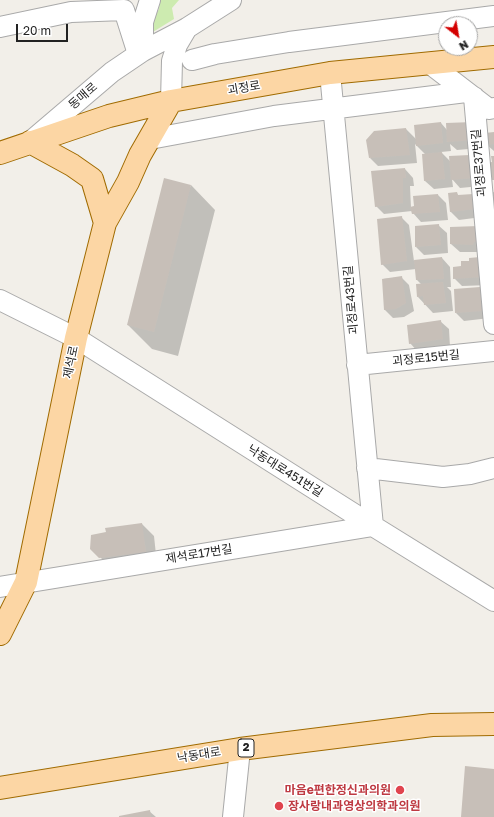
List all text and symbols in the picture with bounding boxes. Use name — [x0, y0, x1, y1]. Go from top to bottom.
scale bar — [18, 16, 70, 42]
north arrow — [438, 16, 478, 56]
text: 20 m — [23, 23, 51, 38]
text: N — [457, 38, 471, 54]
street label: 괴정로 — [226, 78, 262, 98]
street label: 동매로 — [66, 80, 100, 112]
street label: 괴정로37번길 — [469, 128, 489, 198]
street label: 괴정로43번길 — [341, 265, 361, 335]
street label: 제석로 — [61, 344, 81, 380]
street label: 괴정로15번길 — [391, 347, 461, 369]
street label: 낙동대로451번길 — [245, 442, 325, 500]
street label: 제석로17번길 — [165, 542, 233, 566]
road number: 2 — [238, 739, 254, 757]
street label: 낙동대로 — [176, 744, 222, 766]
place label: 마음e편한정신과의원 — [285, 783, 391, 797]
marker: 마음e편한정신과의원 — [394, 784, 406, 796]
place label: 장사랑내과영상의학과의원 — [288, 799, 420, 813]
marker: 장사랑내과영상의학과의원 — [273, 800, 285, 812]

